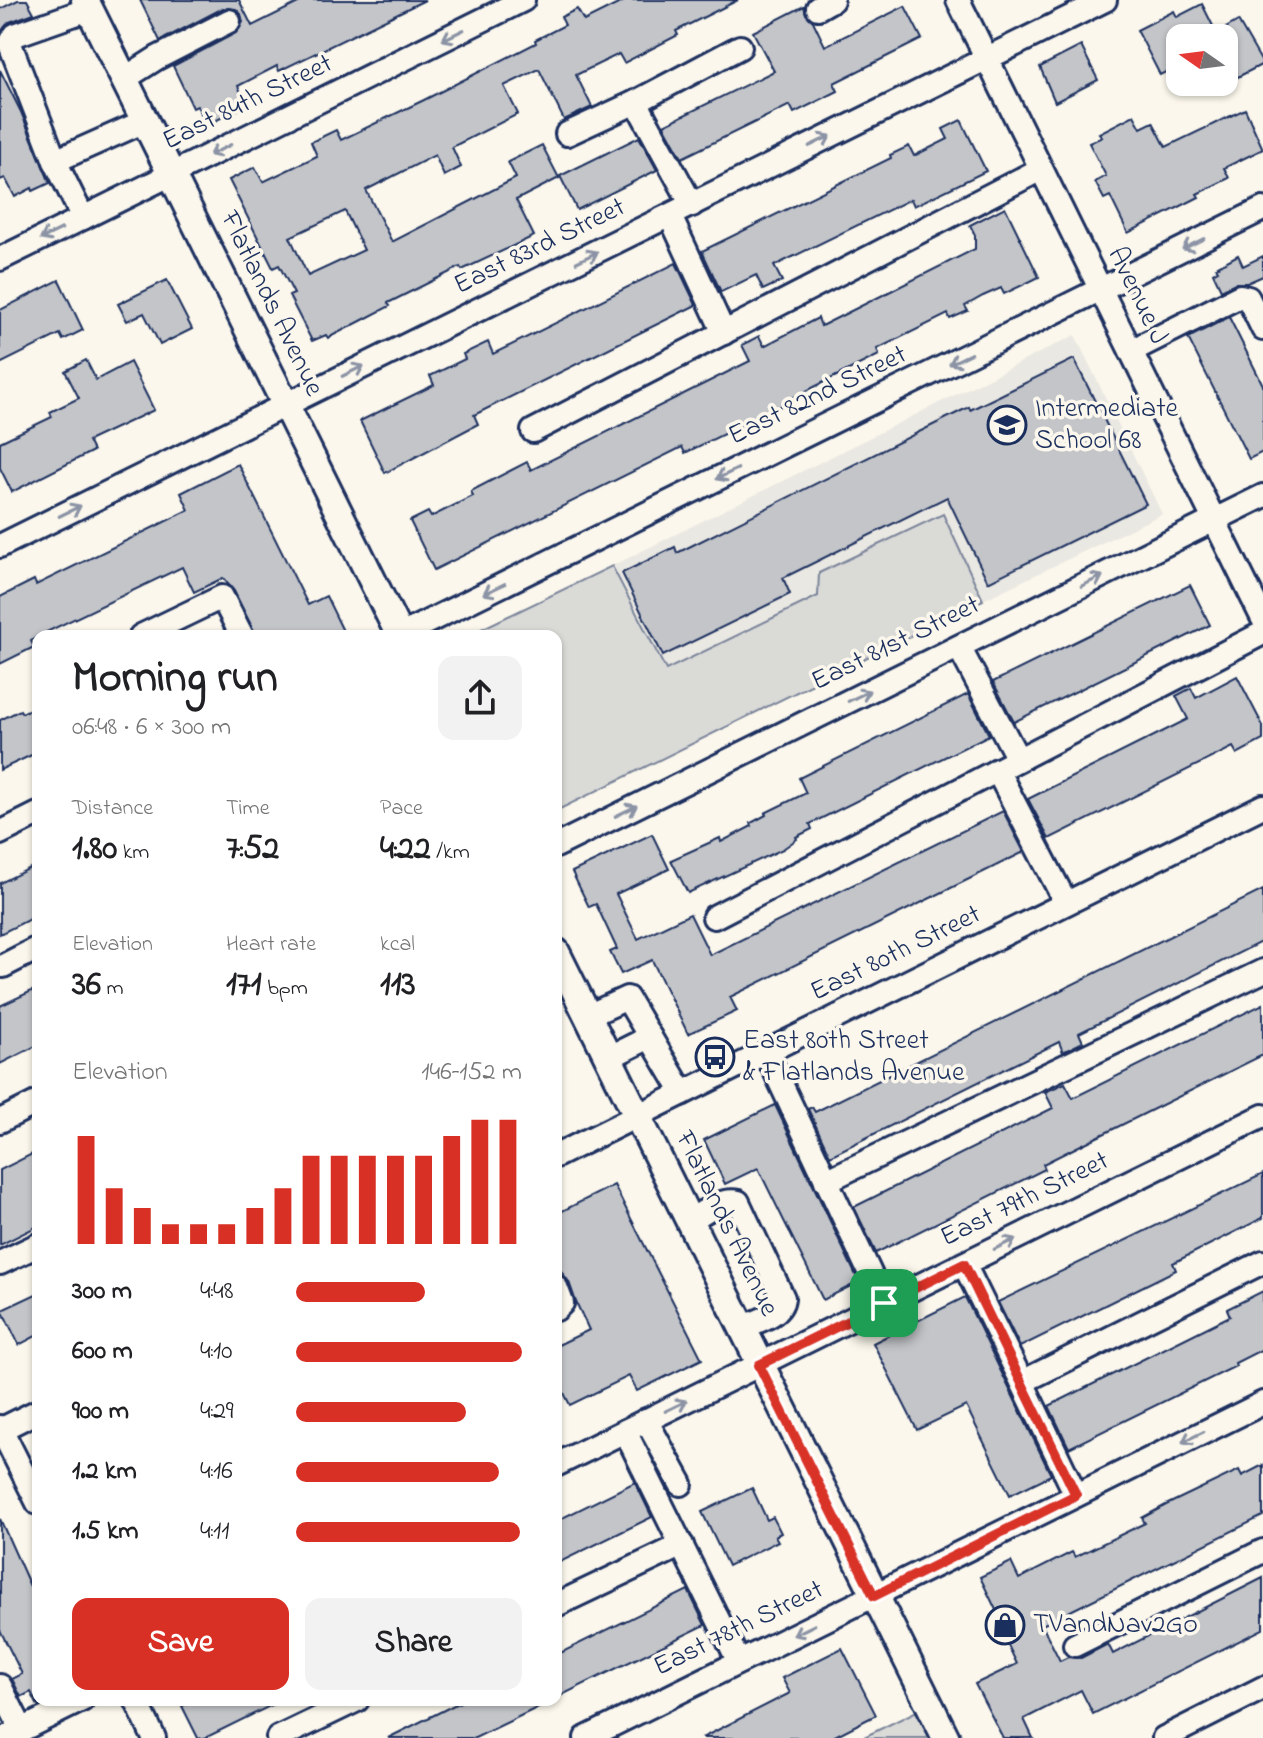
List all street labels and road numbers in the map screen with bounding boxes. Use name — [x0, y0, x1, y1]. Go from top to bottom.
street label: East 84th Street — [156, 44, 340, 162]
street label: East 83rd Street — [447, 188, 633, 306]
street label: Flatlands Avenue — [208, 203, 334, 404]
street label: Avenue J — [1096, 240, 1178, 352]
street label: East 82nd Street — [722, 335, 914, 457]
street label: East 81st Street — [805, 585, 987, 703]
street label: East 80th Street — [804, 895, 988, 1013]
street label: Flatlands Avenue — [663, 1123, 789, 1324]
street label: East 79th Street — [934, 1141, 1116, 1259]
street label: East 78th Street — [647, 1570, 831, 1688]

